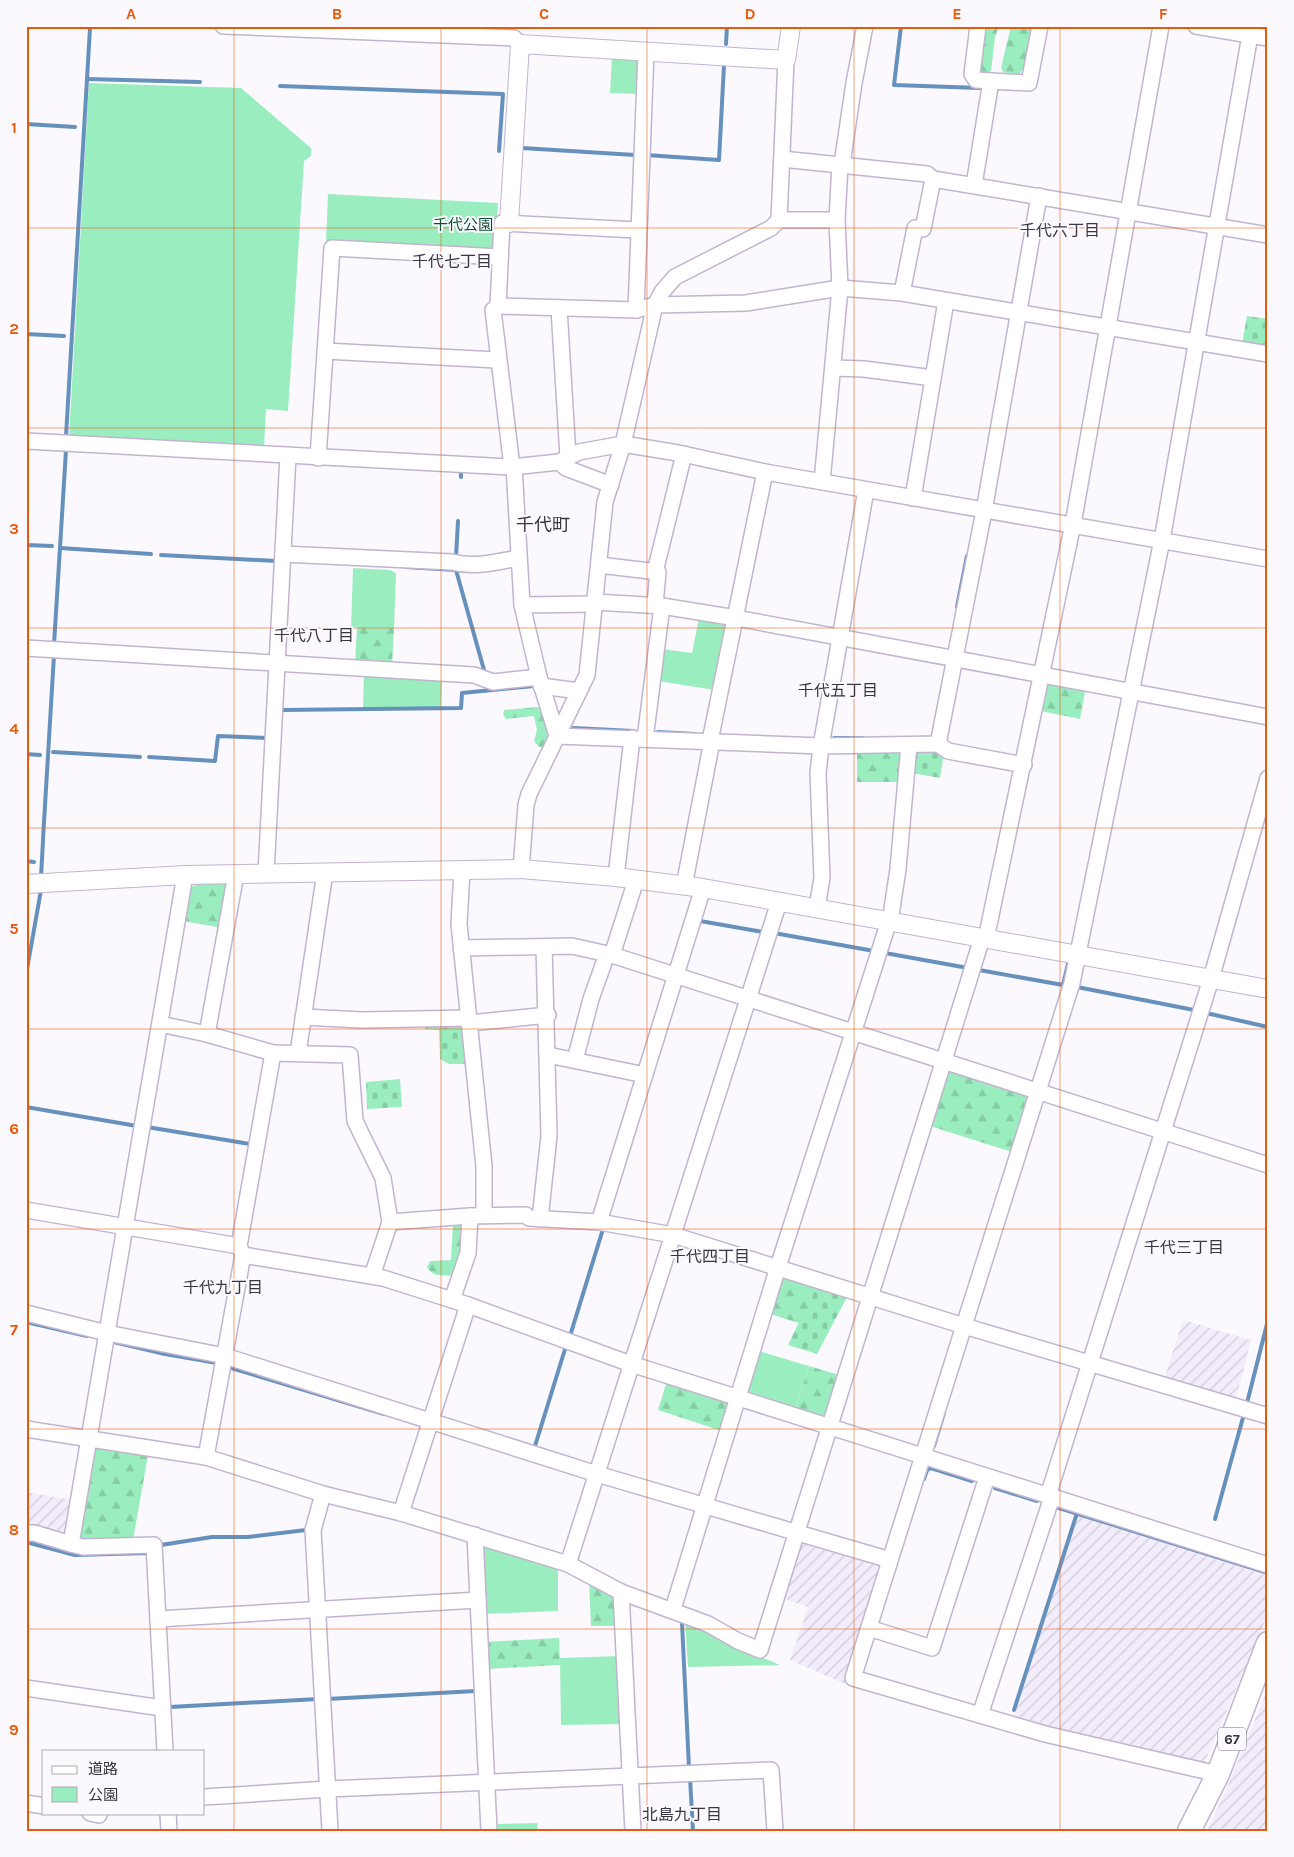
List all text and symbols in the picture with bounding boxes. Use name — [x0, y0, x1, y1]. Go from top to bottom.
text: A — [126, 4, 136, 23]
text: B — [332, 4, 342, 23]
text: C — [539, 4, 549, 23]
text: D — [745, 4, 756, 23]
text: E — [952, 4, 962, 23]
text: F — [1159, 4, 1168, 23]
text: 1 — [11, 118, 17, 137]
park label: 千代公園 — [433, 216, 493, 234]
district label: 千代六丁目 — [1020, 221, 1100, 240]
district label: 千代七丁目 — [412, 252, 492, 271]
text: 2 — [9, 319, 19, 338]
district label: 千代町 — [516, 514, 570, 536]
text: 3 — [9, 519, 19, 538]
district label: 千代八丁目 — [274, 626, 354, 645]
district label: 千代五丁目 — [798, 681, 878, 700]
text: 4 — [9, 719, 19, 738]
text: 5 — [9, 919, 19, 938]
text: 6 — [9, 1119, 19, 1138]
district label: 千代三丁目 — [1144, 1238, 1224, 1257]
district label: 千代四丁目 — [670, 1247, 750, 1266]
district label: 千代九丁目 — [183, 1278, 263, 1297]
text: 7 — [10, 1320, 18, 1339]
text: 8 — [9, 1520, 19, 1539]
text: 9 — [9, 1720, 19, 1739]
road number: 67 — [1218, 1728, 1246, 1750]
legend — [42, 1750, 205, 1814]
text: 道路 — [88, 1760, 118, 1778]
text: 公園 — [88, 1786, 118, 1804]
district label: 北島九丁目 — [642, 1805, 722, 1824]

